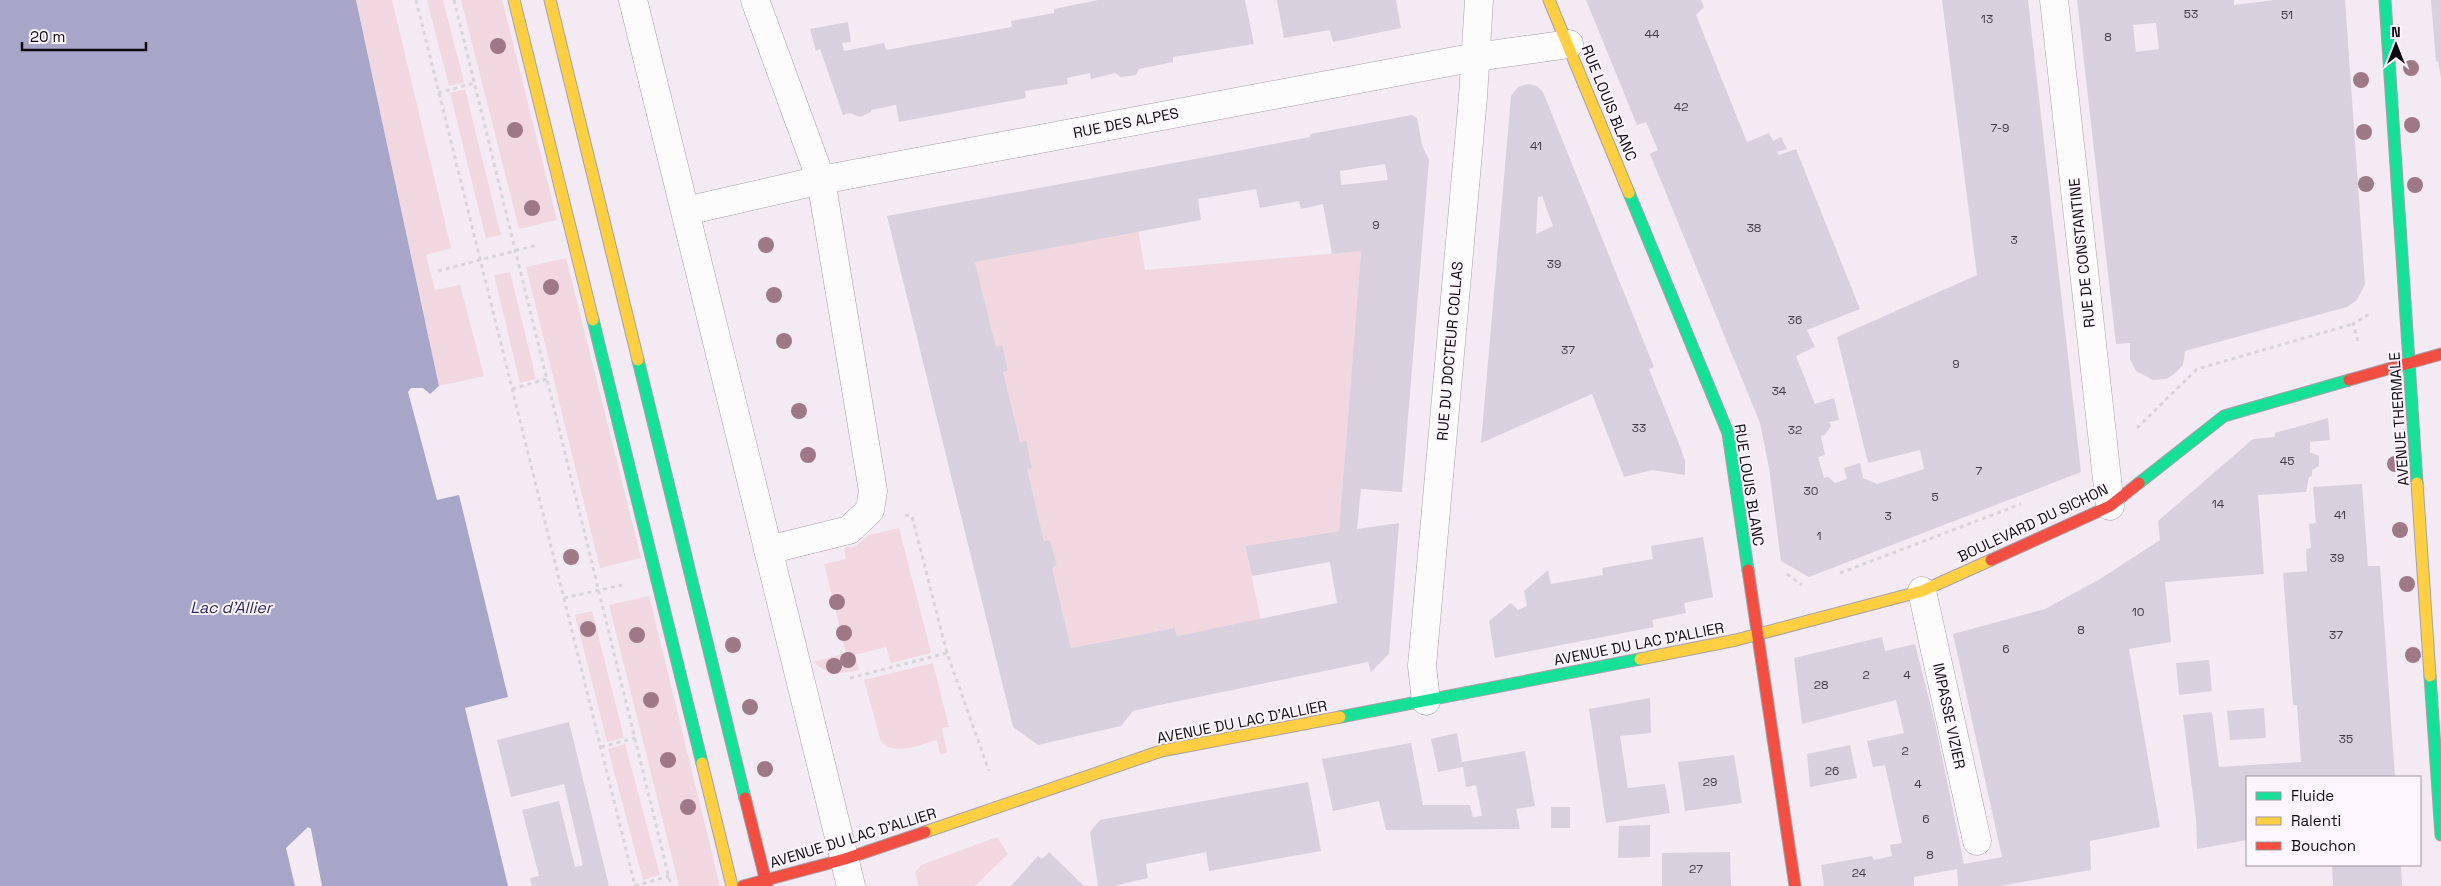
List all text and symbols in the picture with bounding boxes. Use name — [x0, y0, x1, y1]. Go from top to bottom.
house number: 53 — [2184, 6, 2198, 22]
house number: 51 — [2281, 7, 2293, 23]
house number: 13 — [1981, 11, 1993, 27]
scale bar — [22, 20, 146, 52]
north arrow — [2371, 20, 2421, 70]
text: N — [2391, 23, 2401, 41]
house number: 44 — [1644, 26, 1660, 42]
text: 20 m — [30, 27, 65, 46]
house number: 8 — [2104, 29, 2112, 45]
street label: RUE LOUIS BLANC — [1578, 42, 1641, 164]
house number: 42 — [1674, 99, 1688, 115]
street label: RUE DES ALPES — [1071, 103, 1180, 142]
house number: 7-9 — [1991, 120, 2009, 136]
house number: 41 — [1530, 138, 1542, 154]
street label: RUE DE CONSTANTINE — [2064, 177, 2099, 329]
house number: 9 — [1372, 217, 1380, 233]
house number: 38 — [1747, 220, 1761, 236]
house number: 3 — [2010, 232, 2018, 248]
house number: 39 — [1547, 256, 1561, 272]
street label: RUE DU DOCTEUR COLLAS — [1432, 260, 1467, 442]
house number: 36 — [1788, 312, 1802, 328]
house number: 37 — [1561, 342, 1575, 358]
street label: AVENUE THERMALE — [2384, 352, 2413, 486]
house number: 9 — [1952, 356, 1960, 372]
house number: 34 — [1772, 383, 1787, 399]
house number: 33 — [1632, 420, 1646, 436]
street label: RUE LOUIS BLANC — [1730, 422, 1769, 547]
house number: 32 — [1788, 422, 1802, 438]
house number: 45 — [2280, 453, 2294, 469]
house number: 7 — [1976, 463, 1983, 479]
street label: BOULEVARD DU SICHON — [1955, 479, 2111, 566]
house number: 30 — [1804, 483, 1818, 499]
house number: 5 — [1931, 489, 1939, 505]
house number: 14 — [2212, 496, 2225, 512]
house number: 41 — [2334, 507, 2346, 523]
house number: 3 — [1884, 508, 1892, 524]
house number: 1 — [1816, 528, 1822, 544]
house number: 39 — [2330, 550, 2344, 566]
water label: Lac d'Allier — [190, 597, 274, 618]
house number: 10 — [2132, 604, 2144, 620]
street label: AVENUE DU LAC D'ALLIER — [1552, 618, 1726, 669]
house number: 8 — [2077, 622, 2085, 638]
house number: 37 — [2329, 627, 2343, 643]
house number: 6 — [2002, 641, 2010, 657]
street label: IMPASSE VIZIER — [1929, 661, 1970, 771]
house number: 2 — [1862, 667, 1870, 683]
house number: 4 — [1903, 667, 1911, 683]
house number: 28 — [1814, 677, 1828, 693]
street label: AVENUE DU LAC D'ALLIER — [1155, 696, 1329, 747]
house number: 35 — [2339, 731, 2353, 747]
house number: 2 — [1901, 743, 1909, 759]
house number: 26 — [1825, 763, 1839, 779]
house number: 29 — [1703, 774, 1717, 790]
house number: 4 — [1914, 776, 1922, 792]
legend — [2246, 776, 2421, 866]
text: Fluide — [2291, 786, 2334, 805]
street label: AVENUE DU LAC D'ALLIER — [767, 803, 938, 872]
house number: 6 — [1922, 811, 1930, 827]
text: Ralenti — [2291, 811, 2341, 830]
text: Bouchon — [2291, 836, 2356, 855]
house number: 8 — [1926, 847, 1934, 863]
house number: 27 — [1689, 861, 1703, 877]
house number: 24 — [1852, 865, 1867, 881]

